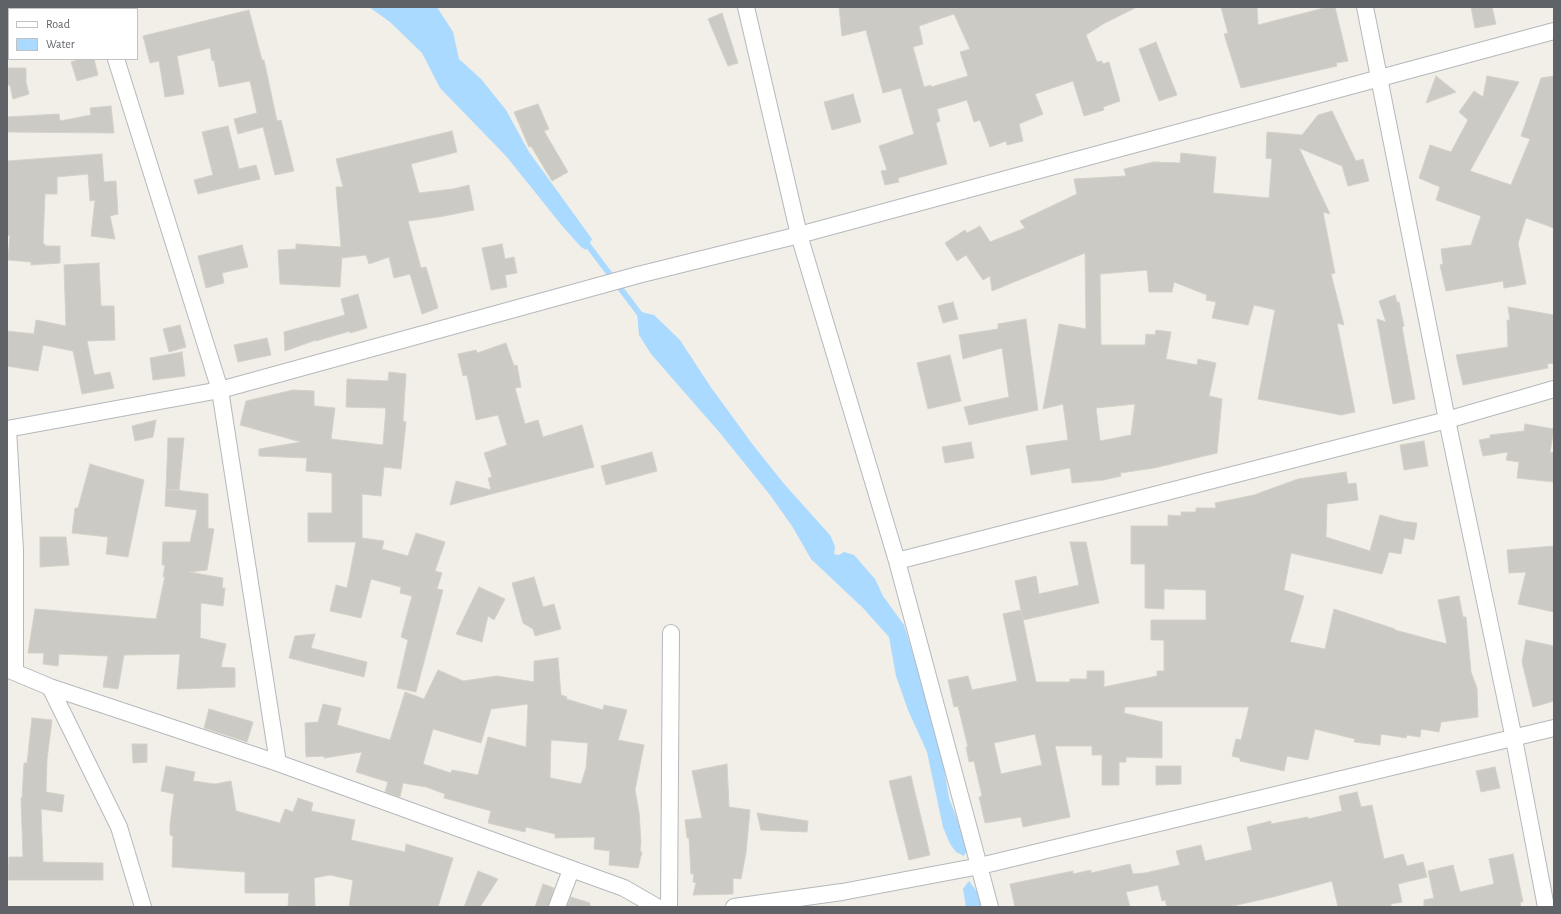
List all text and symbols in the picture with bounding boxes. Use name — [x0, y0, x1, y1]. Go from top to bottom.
legend — [8, 8, 138, 60]
text: Road — [46, 18, 70, 30]
text: Water — [46, 38, 75, 50]

